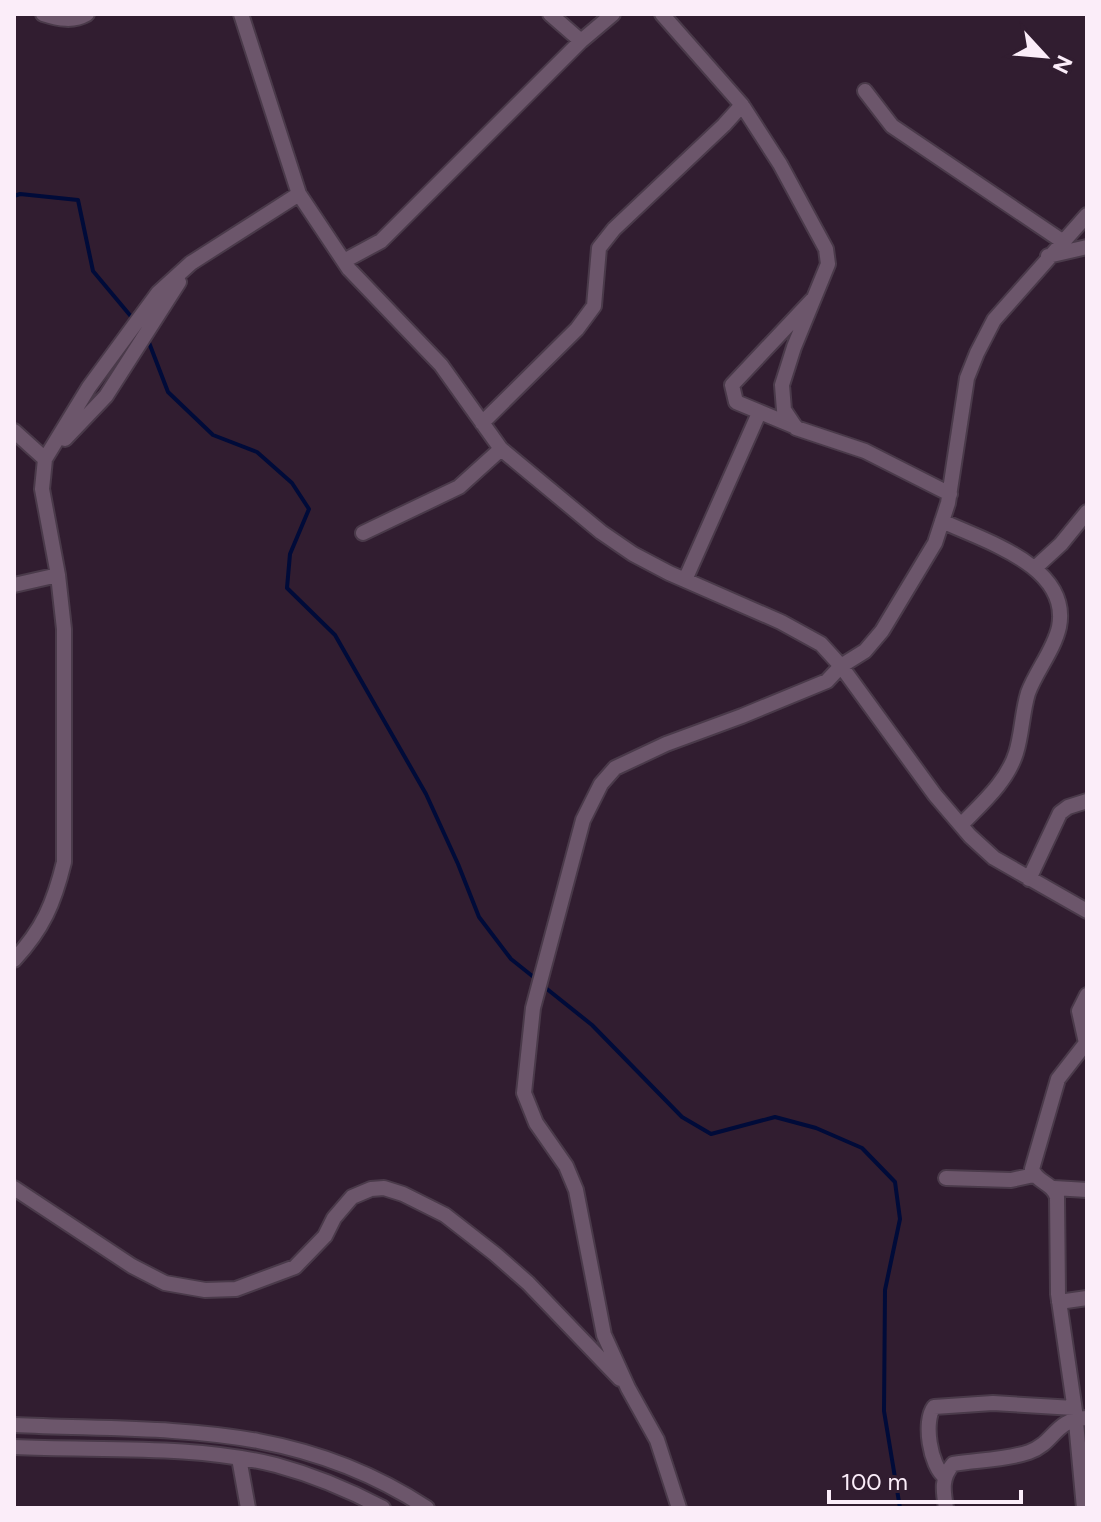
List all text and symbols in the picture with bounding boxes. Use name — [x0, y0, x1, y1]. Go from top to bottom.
north arrow — [1005, 16, 1085, 96]
text: N — [1047, 51, 1078, 78]
scale bar — [829, 1454, 1021, 1504]
text: 100 m — [841, 1467, 908, 1496]

